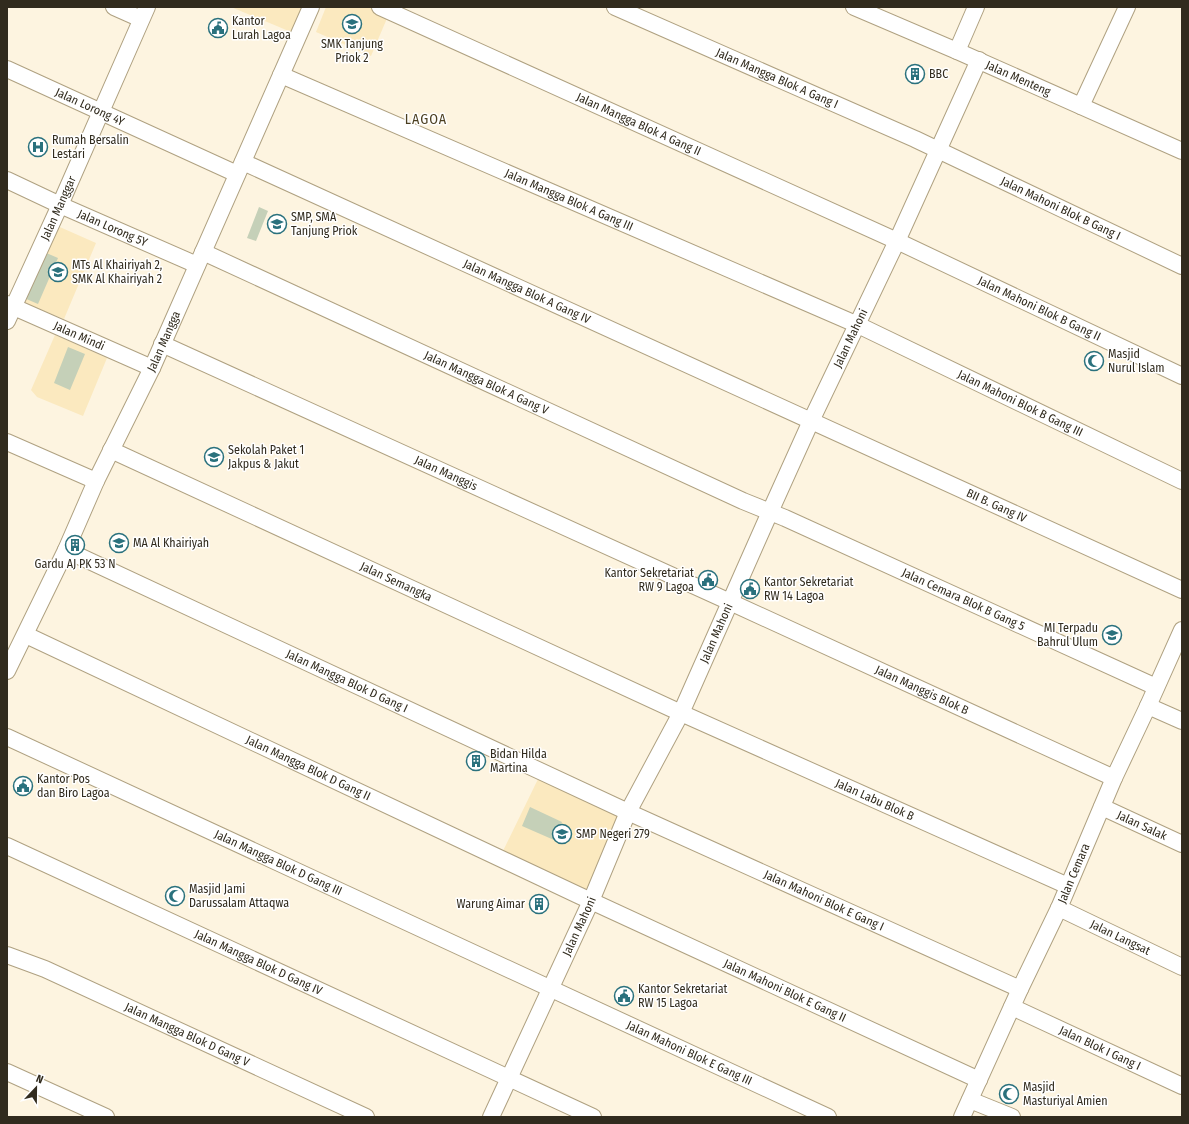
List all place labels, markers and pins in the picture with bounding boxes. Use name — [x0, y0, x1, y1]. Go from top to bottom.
school or university icon: SMK Tanjung Priok 2 — [341, 13, 363, 35]
place label: Kantor Lurah Lagoa — [232, 14, 291, 42]
public building icon: Kantor Lurah Lagoa — [207, 17, 229, 39]
place label: SMK Tanjung Priok 2 — [321, 37, 383, 65]
building icon: BBC — [904, 63, 926, 85]
place label: BBC — [929, 67, 948, 81]
place label: Rumah Bersalin Lestari — [52, 133, 129, 161]
hospital icon: Rumah Bersalin Lestari — [27, 136, 49, 158]
place label: SMP, SMA Tanjung Priok — [291, 210, 358, 238]
school or university icon: SMP, SMA Tanjung Priok — [266, 213, 288, 235]
place label: MTs Al Khairiyah 2, SMK Al Khairiyah 2 — [72, 258, 162, 286]
school or university icon: MTs Al Khairiyah 2, SMK Al Khairiyah 2 — [47, 261, 69, 283]
place label: Masjid Nurul Islam — [1108, 347, 1165, 375]
mosque icon: Masjid Nurul Islam — [1083, 350, 1105, 372]
place label: Sekolah Paket 1 Jakpus & Jakut — [228, 443, 304, 471]
school or university icon: Sekolah Paket 1 Jakpus & Jakut — [203, 446, 225, 468]
school or university icon: MA Al Khairiyah — [108, 532, 130, 554]
building icon: Gardu AJ PK 53 N — [64, 534, 86, 556]
place label: MA Al Khairiyah — [133, 536, 209, 550]
place label: Gardu AJ PK 53 N — [35, 557, 115, 571]
place label: Kantor Sekretariat RW 9 Lagoa — [604, 566, 694, 594]
public building icon: Kantor Sekretariat RW 9 Lagoa — [697, 569, 719, 591]
place label: Kantor Sekretariat RW 14 Lagoa — [764, 575, 854, 603]
public building icon: Kantor Sekretariat RW 14 Lagoa — [739, 578, 761, 600]
place label: MI Terpadu Bahrul Ulum — [1037, 621, 1098, 649]
school or university icon: MI Terpadu Bahrul Ulum — [1101, 624, 1123, 646]
place label: Bidan Hilda Martina — [490, 747, 547, 775]
building icon: Bidan Hilda Martina — [465, 750, 487, 772]
place label: Kantor Pos dan Biro Lagoa — [37, 772, 110, 800]
public building icon: Kantor Pos dan Biro Lagoa — [12, 775, 34, 797]
school or university icon: SMP Negeri 279 — [551, 823, 573, 845]
place label: SMP Negeri 279 — [576, 827, 650, 841]
place label: Masjid Jami Darussalam Attaqwa — [189, 882, 289, 910]
mosque icon: Masjid Jami Darussalam Attaqwa — [164, 885, 186, 907]
building icon: Warung Aimar — [528, 893, 550, 915]
place label: Warung Aimar — [457, 897, 526, 911]
place label: Kantor Sekretariat RW 15 Lagoa — [638, 982, 728, 1010]
public building icon: Kantor Sekretariat RW 15 Lagoa — [613, 985, 635, 1007]
place label: Masjid Masturiyal Amien — [1023, 1080, 1108, 1108]
mosque icon: Masjid Masturiyal Amien — [998, 1083, 1020, 1105]

